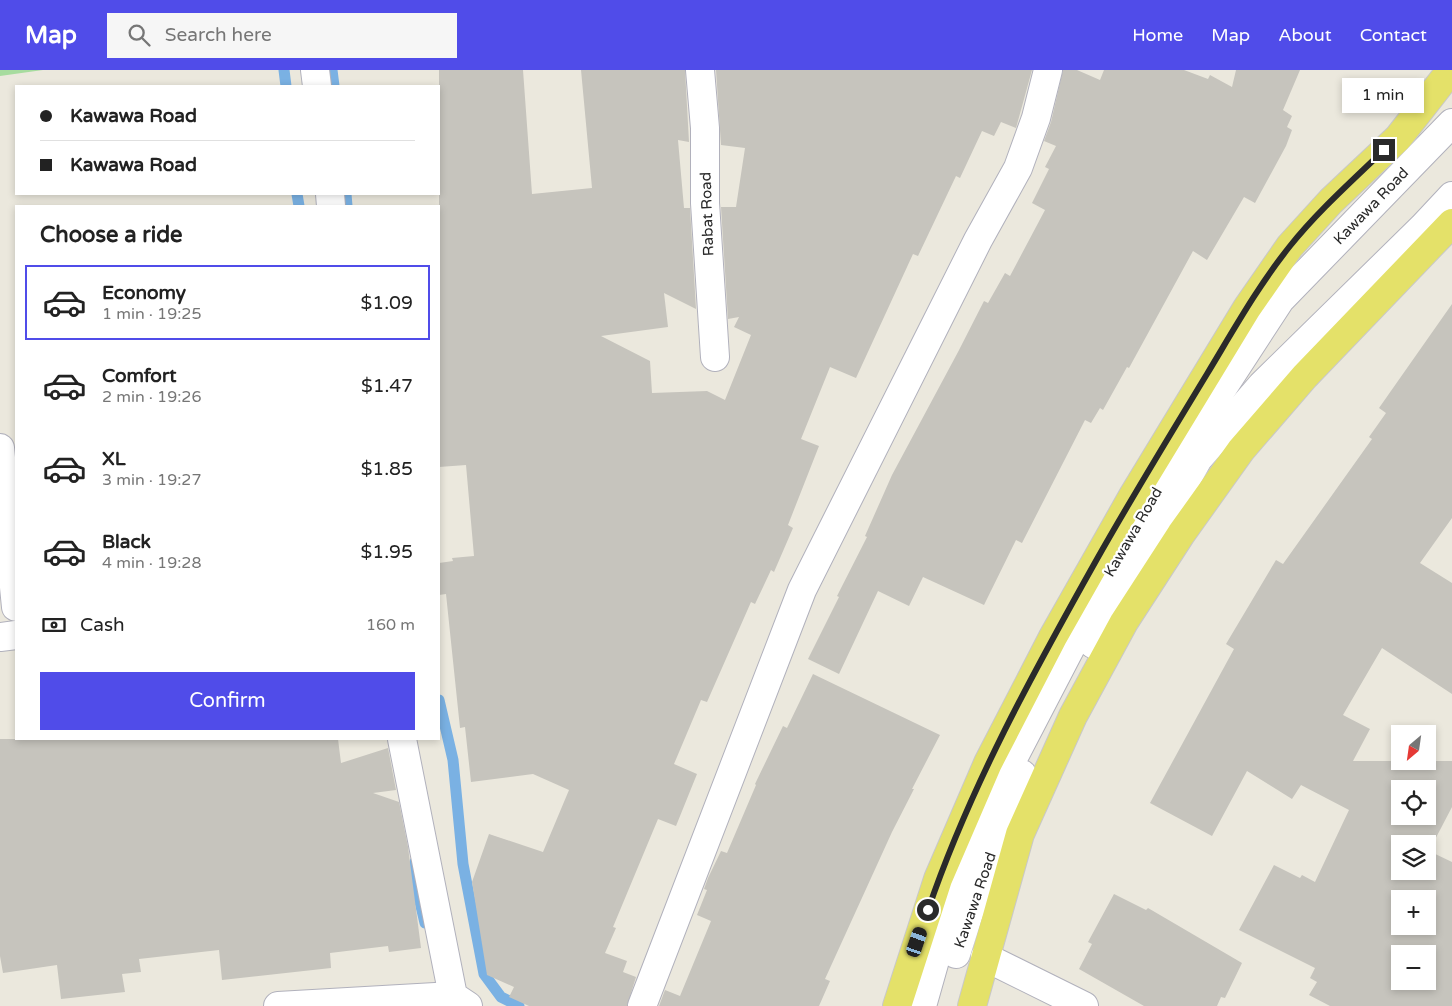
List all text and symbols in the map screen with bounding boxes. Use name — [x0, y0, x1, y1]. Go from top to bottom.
search box — [107, 13, 457, 58]
text: Map — [25, 21, 77, 50]
icon: search — [125, 21, 153, 49]
text: Search here — [165, 24, 272, 46]
text: Home — [1132, 24, 1183, 46]
text: Map — [1211, 24, 1250, 46]
text: About — [1278, 24, 1332, 46]
text: Contact — [1360, 24, 1427, 46]
callout: 1 min — [1343, 78, 1425, 112]
text: 1 min — [1362, 85, 1404, 105]
text: Kawawa Road — [70, 105, 197, 127]
route end — [1373, 139, 1395, 161]
text: Kawawa Road — [70, 154, 197, 176]
street label: Kawawa Road — [1330, 164, 1412, 248]
street label: Rabat Road — [697, 172, 717, 256]
text: Choose a ride — [40, 222, 183, 248]
icon: car — [42, 280, 87, 325]
text: Economy — [102, 282, 186, 304]
text: $1.09 — [361, 292, 413, 314]
text: 1 min · 19:25 — [102, 304, 201, 324]
icon: car — [42, 363, 87, 408]
text: Comfort — [102, 365, 176, 387]
text: $1.47 — [361, 375, 413, 397]
text: 2 min · 19:26 — [102, 387, 201, 407]
icon: car — [42, 446, 87, 491]
text: XL — [102, 448, 126, 470]
text: $1.85 — [361, 458, 413, 480]
text: 3 min · 19:27 — [102, 470, 201, 490]
street label: Kawawa Road — [1100, 484, 1166, 580]
icon: car — [42, 529, 87, 574]
text: Black — [102, 531, 151, 553]
text: $1.95 — [361, 541, 413, 563]
text: 4 min · 19:28 — [102, 553, 201, 573]
icon: cash — [40, 611, 68, 639]
text: Cash — [80, 614, 125, 636]
text: 160 m — [366, 615, 415, 635]
button: Confirm — [40, 672, 415, 730]
north arrow — [1391, 725, 1436, 770]
map controls — [1391, 725, 1436, 990]
button: locate — [1391, 780, 1436, 825]
button: layers — [1391, 835, 1436, 880]
street label: Kawawa Road — [950, 850, 1000, 950]
button: + — [1391, 890, 1436, 935]
route start — [917, 899, 939, 921]
car — [905, 925, 928, 959]
button: − — [1391, 945, 1436, 990]

